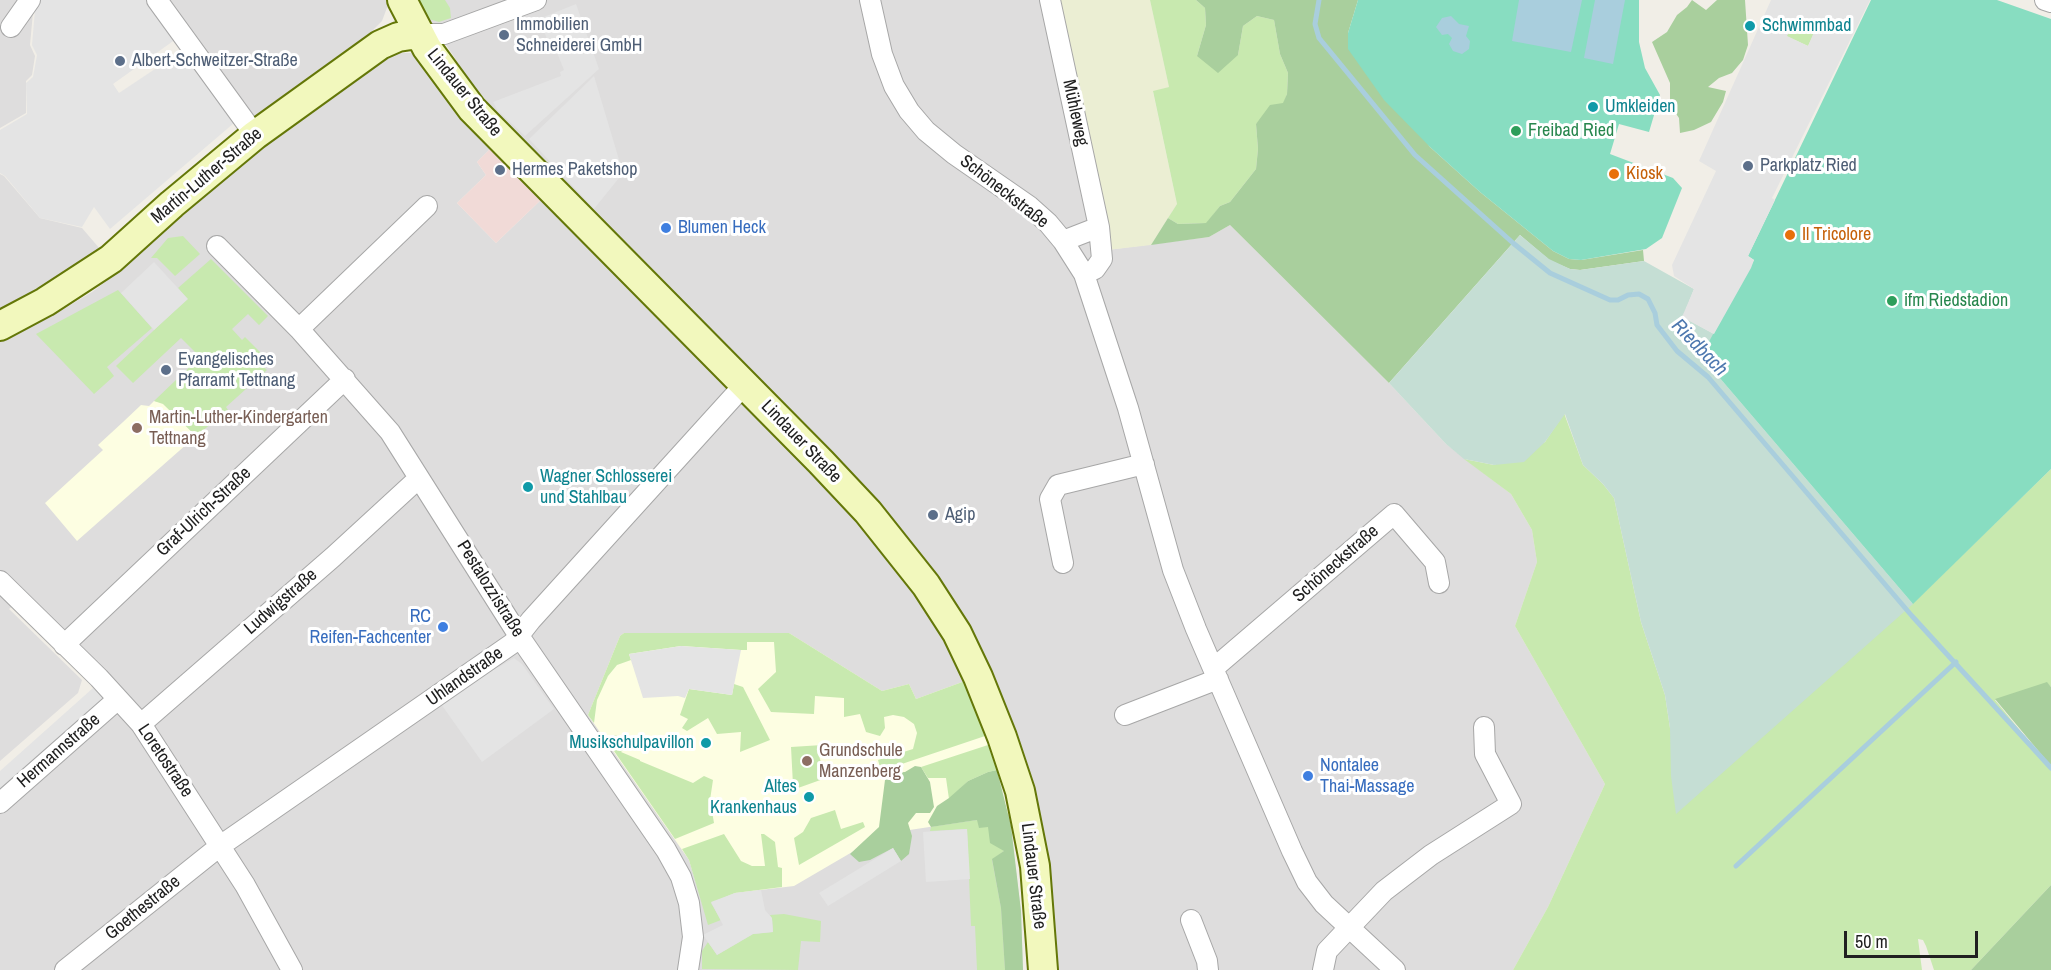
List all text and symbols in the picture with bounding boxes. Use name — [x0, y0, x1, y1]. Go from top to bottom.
place label: Immobilien Schneiderei GmbH — [516, 14, 642, 57]
place label: Schwimmbad — [1762, 15, 1851, 37]
marker: Schwimmbad — [1743, 19, 1757, 33]
marker: Immobilien Schneiderei GmbH — [497, 28, 511, 42]
street label: Lindauer Straße — [422, 45, 506, 141]
place label: Albert-Schweitzer-Straße — [132, 50, 298, 72]
marker: Albert-Schweitzer-Straße — [113, 54, 127, 68]
street label: Mühleweg — [1057, 78, 1093, 148]
place label: Umkleiden — [1605, 96, 1676, 118]
marker: Umkleiden — [1586, 100, 1600, 114]
place label: Freibad Ried — [1528, 120, 1614, 142]
street label: Martin-Luther-Straße — [147, 123, 267, 229]
marker: Freibad Ried — [1509, 124, 1523, 138]
street label: Schöneckstraße — [955, 151, 1053, 233]
place label: Parkplatz Ried — [1760, 155, 1857, 177]
place label: Hermes Paketshop — [512, 159, 638, 181]
marker: Parkplatz Ried — [1741, 159, 1755, 173]
marker: Hermes Paketshop — [493, 163, 507, 177]
place label: Kiosk — [1626, 163, 1663, 185]
marker: Kiosk — [1607, 167, 1621, 181]
place label: Blumen Heck — [678, 217, 766, 239]
marker: Blumen Heck — [659, 221, 673, 235]
place label: Il Tricolore — [1802, 224, 1871, 246]
marker: Il Tricolore — [1783, 228, 1797, 242]
place label: ifm Riedstadion — [1904, 290, 2008, 312]
marker: ifm Riedstadion — [1885, 294, 1899, 308]
water label: Riedbach — [1666, 314, 1732, 382]
place label: Evangelisches Pfarramt Tettnang — [178, 349, 295, 392]
marker: Evangelisches Pfarramt Tettnang — [159, 363, 173, 377]
street label: Lindauer Straße — [756, 396, 846, 488]
place label: Martin-Luther-Kindergarten Tettnang — [149, 407, 328, 450]
marker: Martin-Luther-Kindergarten Tettnang — [130, 421, 144, 435]
street label: Graf-Ulrich-Straße — [152, 463, 256, 561]
place label: Wagner Schlosserei und Stahlbau — [540, 466, 672, 508]
marker: Wagner Schlosserei und Stahlbau — [521, 480, 535, 494]
place label: Agip — [945, 504, 975, 526]
marker: Agip — [926, 508, 940, 522]
street label: Schöneckstraße — [1289, 521, 1383, 607]
street label: Pestalozzistraße — [452, 537, 528, 641]
street label: Ludwigstraße — [240, 565, 322, 639]
place label: RC Reifen-Fachcenter — [309, 606, 431, 648]
marker: RC Reifen-Fachcenter — [436, 620, 450, 634]
street label: Uhlandstraße — [423, 643, 507, 711]
street label: Hermannstraße — [13, 709, 105, 793]
street label: Loretostraße — [133, 720, 197, 802]
place label: Musikschulpavillon — [569, 732, 694, 754]
marker: Musikschulpavillon — [699, 736, 713, 750]
place label: Grundschule Manzenberg — [819, 740, 903, 783]
marker: Grundschule Manzenberg — [800, 754, 814, 768]
place label: Nontalee Thai-Massage — [1320, 755, 1414, 798]
marker: Nontalee Thai-Massage — [1301, 769, 1315, 783]
place label: Altes Krankenhaus — [710, 776, 797, 818]
marker: Altes Krankenhaus — [802, 790, 816, 804]
street label: Lindauer Straße — [1016, 822, 1050, 930]
street label: Goethestraße — [101, 871, 185, 945]
scale bar — [1847, 919, 1980, 957]
text: 50 m — [1855, 929, 1888, 954]

